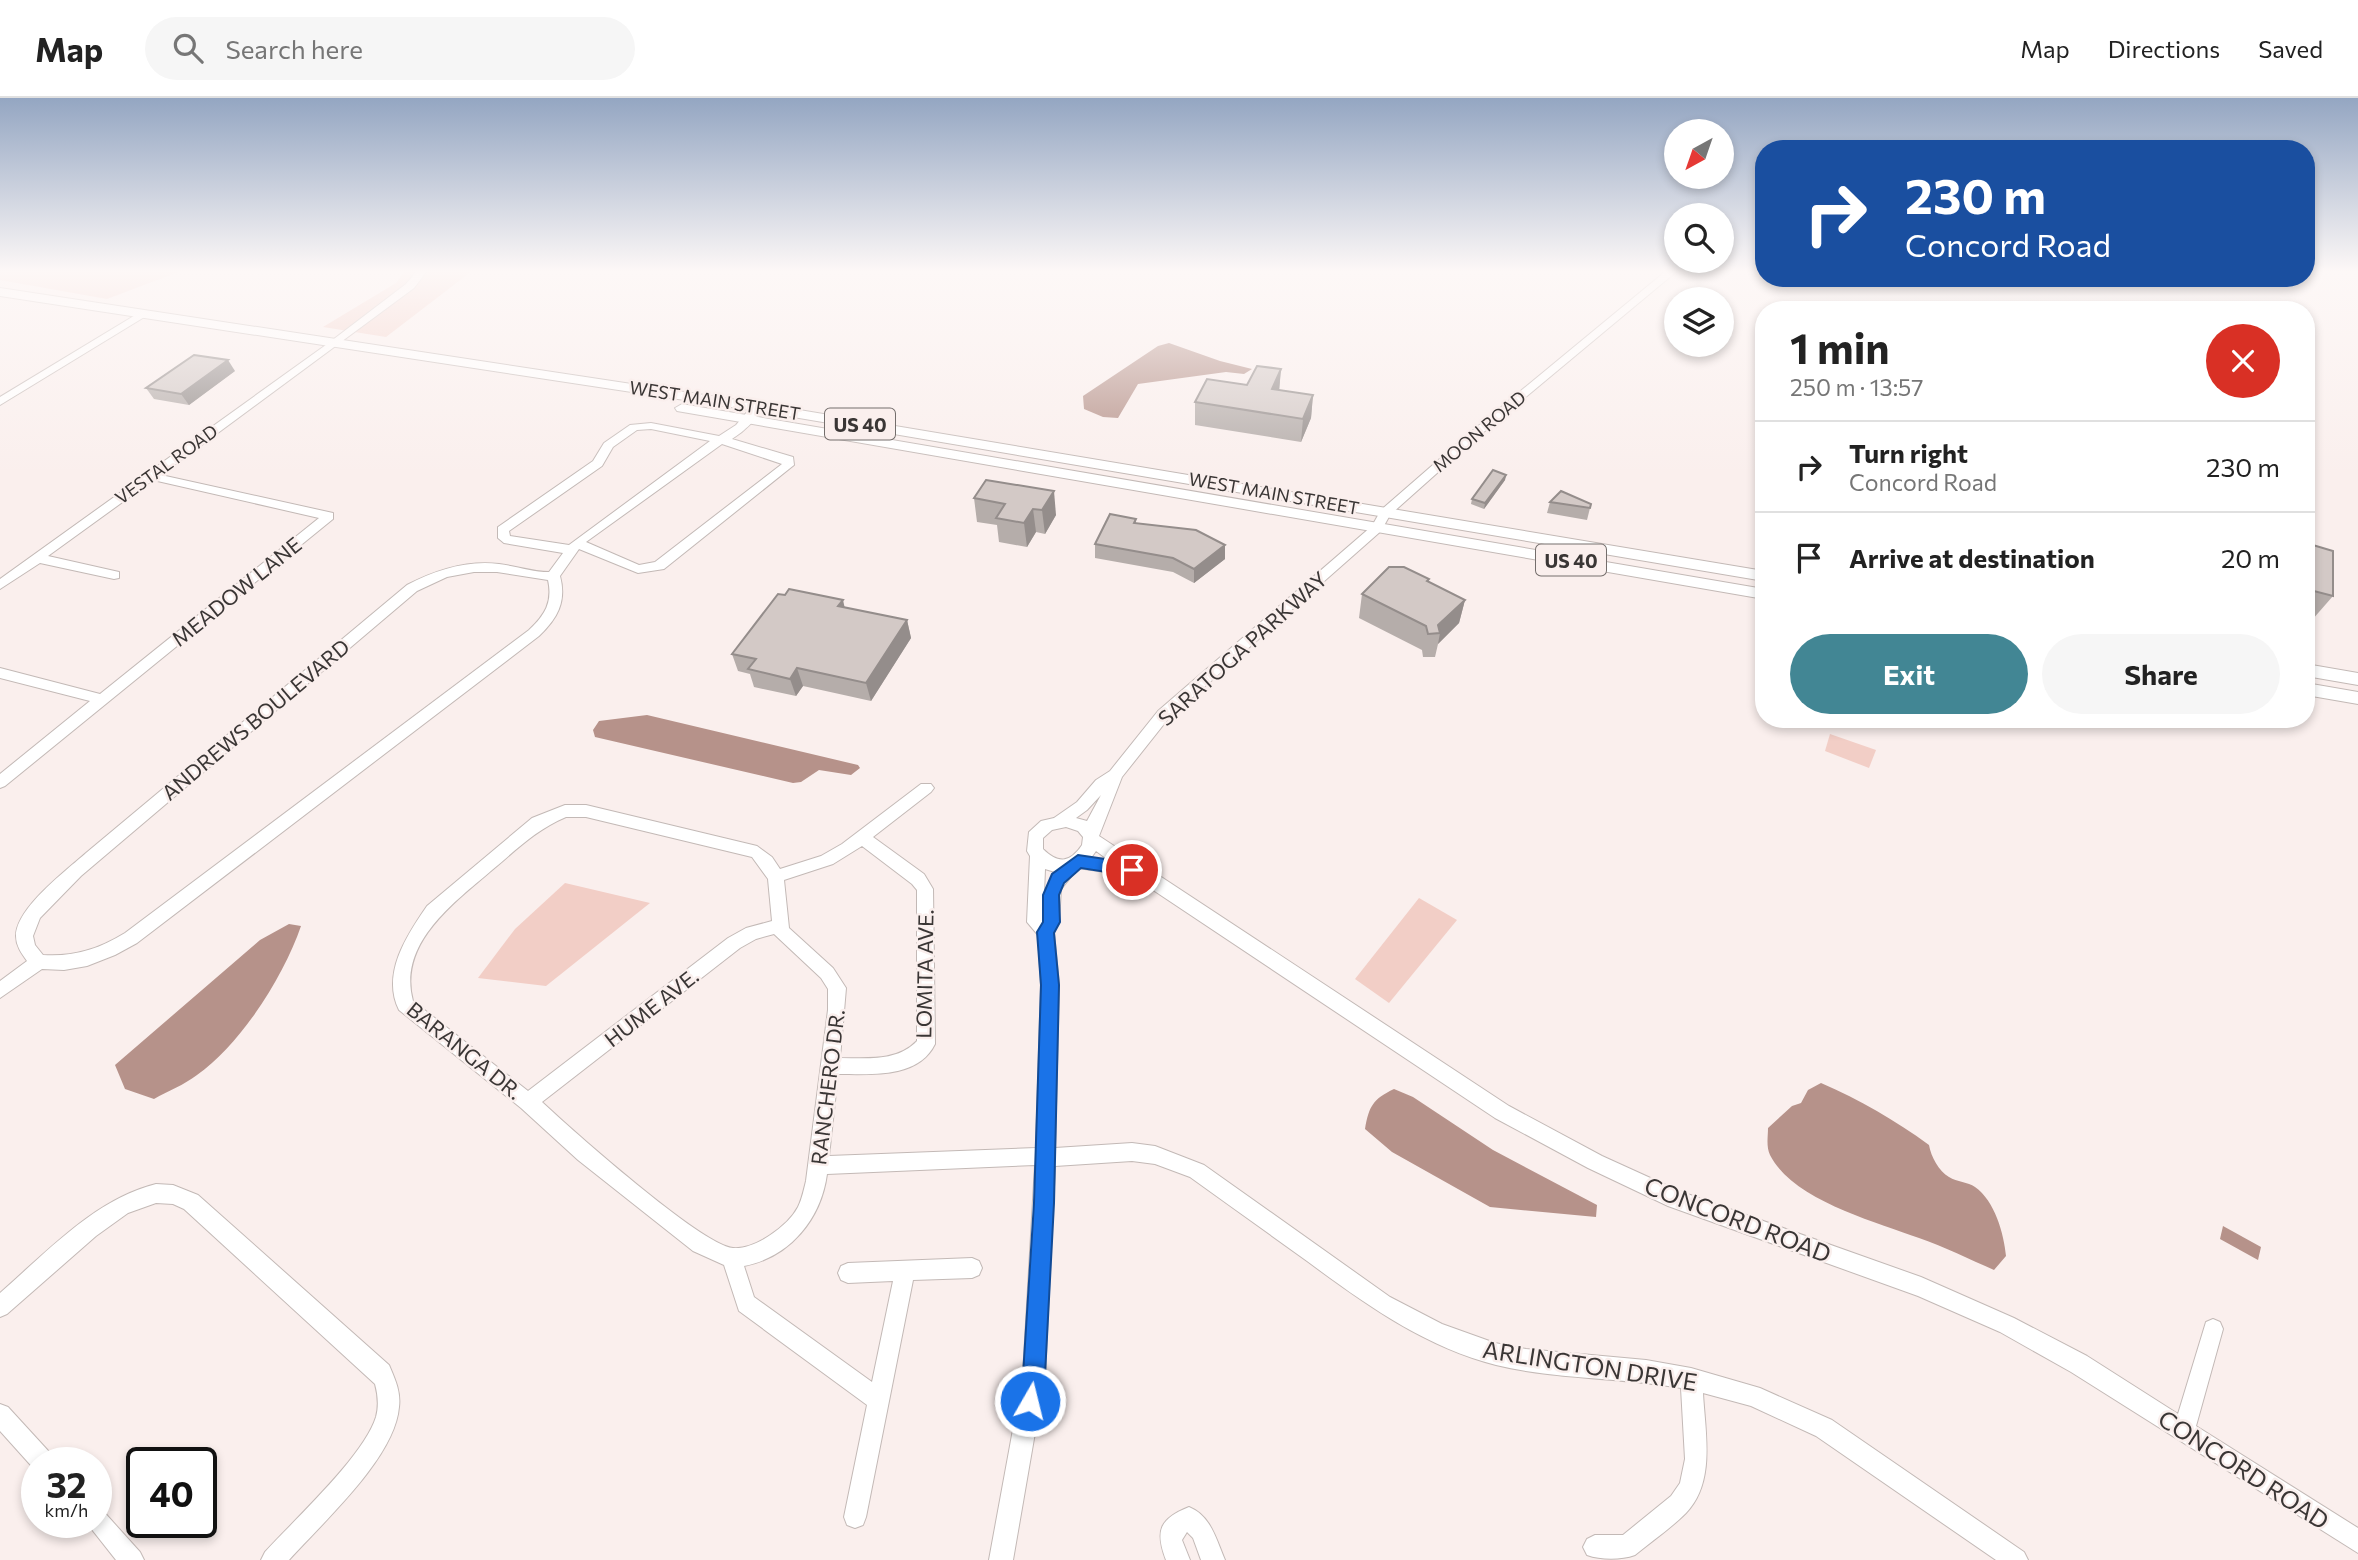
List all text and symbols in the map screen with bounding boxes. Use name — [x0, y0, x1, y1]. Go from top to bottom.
search box — [145, 17, 635, 80]
text: Map — [35, 28, 103, 69]
icon: search — [169, 29, 207, 67]
text: Search here — [225, 33, 363, 64]
text: Map — [2020, 34, 2070, 63]
text: Directions — [2108, 34, 2220, 63]
text: Saved — [2258, 34, 2323, 63]
north arrow — [1664, 119, 1734, 189]
map controls — [1664, 119, 1734, 357]
text: 230 m — [1905, 164, 2046, 224]
icon: right — [1790, 168, 1881, 259]
button: search — [1664, 203, 1734, 273]
text: Concord Road — [1905, 224, 2111, 264]
button: layers — [1664, 287, 1734, 357]
text: 1 min — [1790, 321, 1890, 373]
button: close — [2206, 324, 2280, 398]
text: 250 m · 13:57 — [1790, 373, 1923, 401]
street label: WEST MAIN STREET — [628, 376, 802, 424]
street label: MOON ROAD — [1428, 386, 1530, 476]
road number: US 40 — [825, 408, 895, 440]
street label: VESTAL ROAD — [111, 419, 221, 509]
text: Turn right — [1849, 437, 1968, 468]
icon: right — [1790, 448, 1828, 486]
text: 230 m — [2206, 451, 2280, 482]
street label: WEST MAIN STREET — [1187, 467, 1361, 519]
text: Concord Road — [1849, 468, 1997, 496]
street label: MEADOW LANE — [166, 531, 306, 651]
icon: arrive — [1790, 539, 1828, 577]
text: Arrive at destination — [1849, 542, 2095, 573]
text: 20 m — [2221, 542, 2280, 573]
road number: US 40 — [1536, 544, 1606, 575]
street label: SARATOGA PARKWAY — [1153, 565, 1332, 730]
street label: ANDREWS BOULEVARD — [156, 633, 354, 805]
button: Exit — [1790, 634, 2028, 714]
button: Share — [2042, 634, 2280, 714]
pin — [1102, 840, 1162, 900]
icon: arrive — [1113, 851, 1151, 889]
street label: LOMITA AVE. — [910, 909, 938, 1039]
street label: HUME AVE. — [599, 963, 703, 1051]
street label: BARANGA DR. — [402, 996, 528, 1104]
street label: RANCHERO DR. — [805, 1008, 849, 1166]
street label: CONCORD ROAD — [1641, 1170, 1835, 1268]
street label: ARLINGTON DRIVE — [1481, 1334, 1699, 1396]
position arrow — [993, 1364, 1067, 1438]
street label: CONCORD ROAD — [2153, 1403, 2335, 1535]
speed limit sign: 40 — [126, 1447, 217, 1538]
text: 32 — [46, 1462, 87, 1505]
text: km/h — [45, 1499, 88, 1521]

